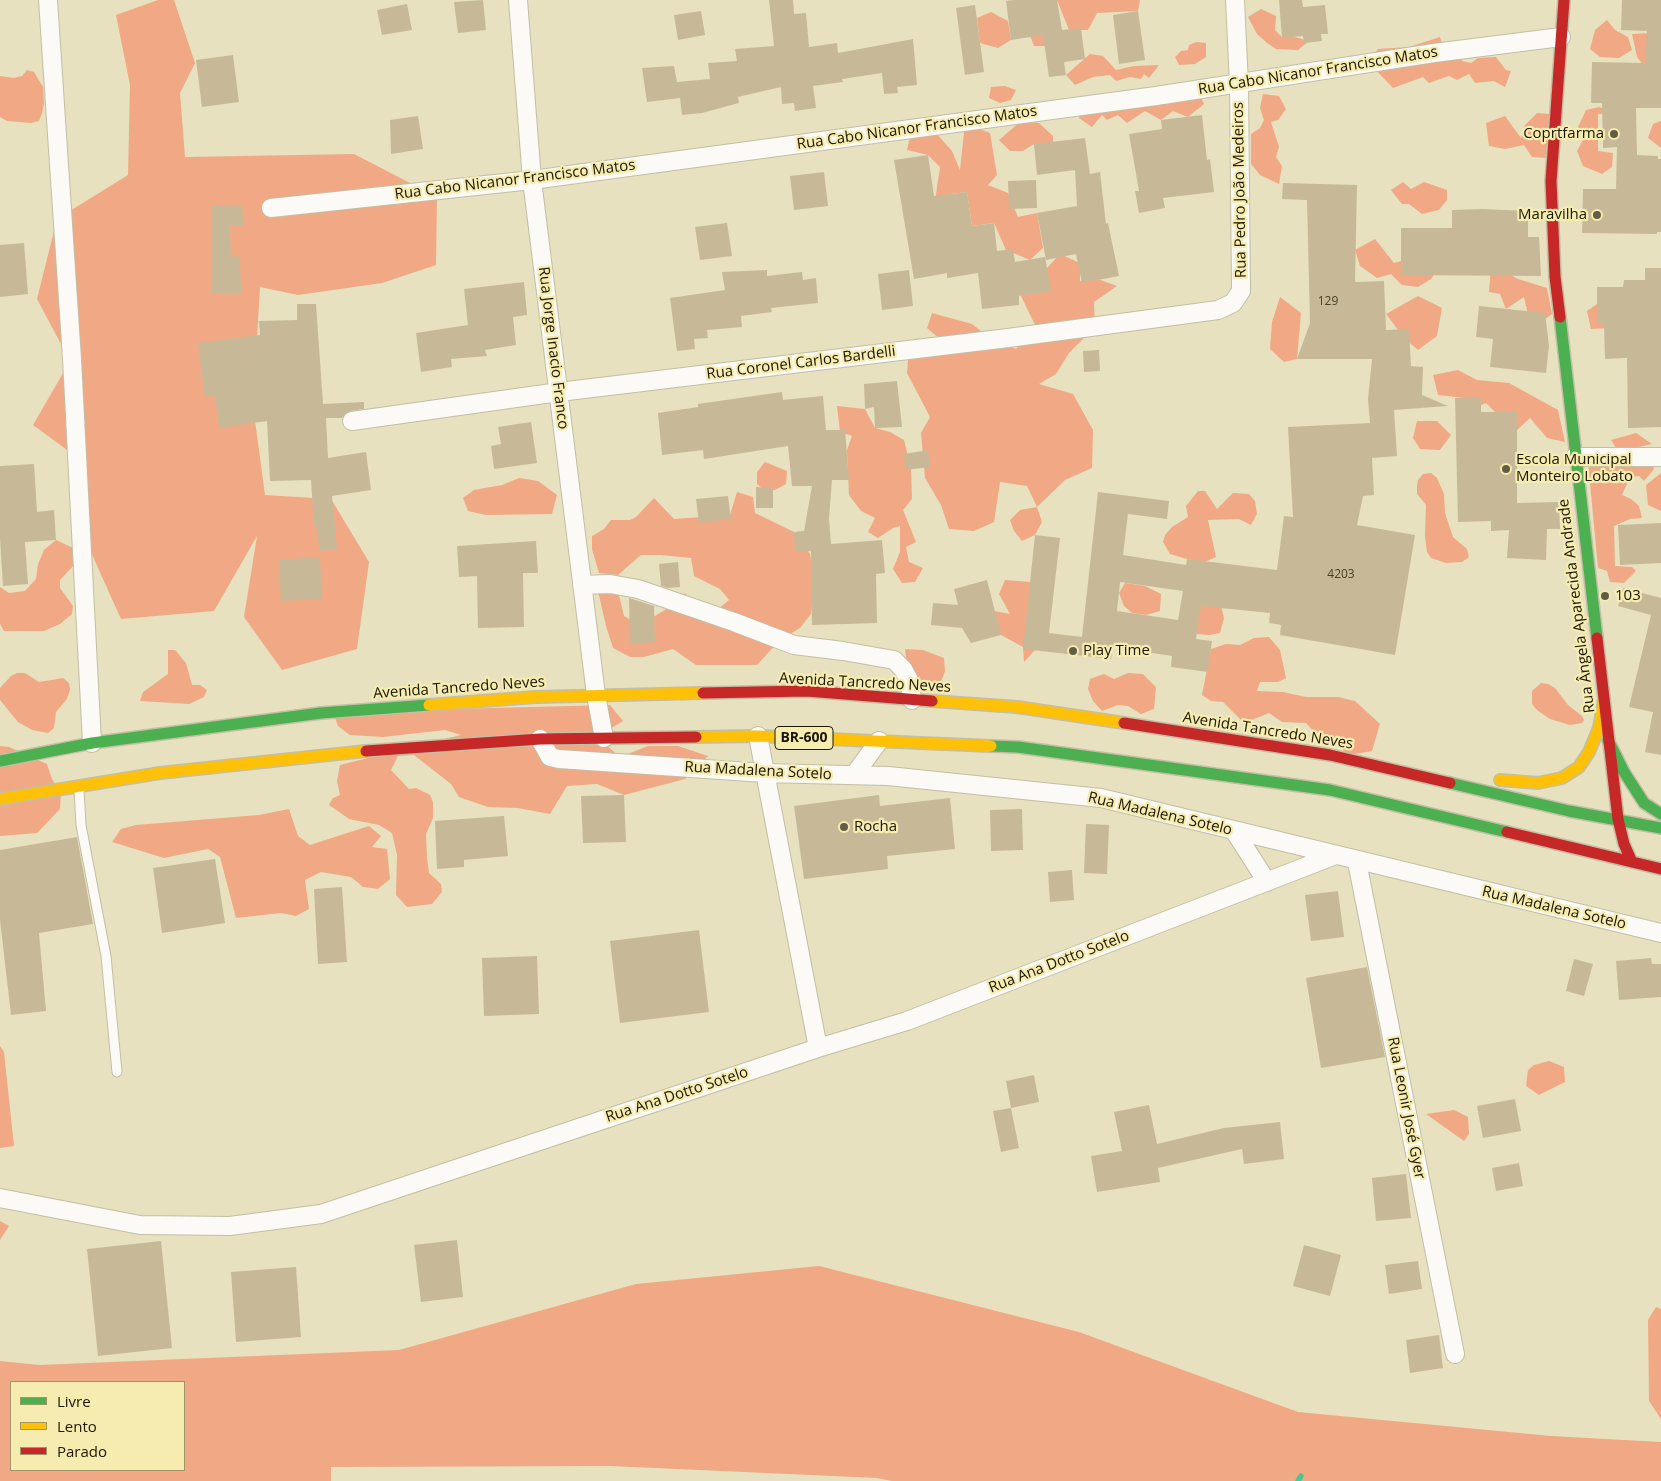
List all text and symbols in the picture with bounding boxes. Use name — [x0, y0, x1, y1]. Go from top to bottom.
street label: Rua Cabo Nicanor Francisco Matos — [1197, 43, 1439, 99]
street label: Rua Cabo Nicanor Francisco Matos — [796, 102, 1038, 154]
street label: Rua Pedro João Medeiros — [1229, 102, 1251, 278]
place label: Coprtfarma — [1523, 125, 1604, 143]
marker: Coprtfarma — [1608, 128, 1620, 140]
street label: Rua Cabo Nicanor Francisco Matos — [394, 156, 636, 204]
place label: Maravilha — [1518, 206, 1587, 224]
marker: Maravilha — [1591, 209, 1603, 221]
street label: Rua Jorge Inacio Franco — [534, 266, 572, 430]
house number: 129 — [1318, 295, 1338, 309]
street label: Rua Coronel Carlos Bardelli — [705, 342, 897, 384]
place label: Escola Municipal Monteiro Lobato — [1516, 451, 1633, 486]
marker: Escola Municipal Monteiro Lobato — [1500, 463, 1512, 475]
street label: Rua Ângela Aparecida Andrade — [1555, 498, 1599, 714]
house number: 4203 — [1327, 568, 1355, 582]
place label: 103 — [1615, 587, 1641, 605]
marker: 103 — [1599, 590, 1611, 602]
place label: Play Time — [1083, 642, 1150, 660]
marker: Play Time — [1067, 645, 1079, 657]
street label: Avenida Tancredo Neves — [779, 670, 951, 696]
street label: Avenida Tancredo Neves — [372, 673, 546, 703]
street label: Avenida Tancredo Neves — [1182, 709, 1354, 753]
road number: BR-600 — [775, 726, 833, 750]
street label: Rua Madalena Sotelo — [684, 758, 832, 784]
street label: Rua Madalena Sotelo — [1086, 789, 1234, 839]
place label: Rocha — [854, 818, 897, 836]
marker: Rocha — [838, 821, 850, 833]
street label: Rua Madalena Sotelo — [1480, 883, 1628, 933]
street label: Rua Ana Dotto Sotelo — [986, 927, 1132, 997]
street label: Rua Leonir José Gyer — [1383, 1035, 1429, 1181]
street label: Rua Ana Dotto Sotelo — [603, 1063, 751, 1127]
legend — [10, 1381, 185, 1471]
text: Livre — [57, 1391, 91, 1411]
text: Lento — [57, 1416, 97, 1436]
text: Parado — [57, 1441, 107, 1461]

